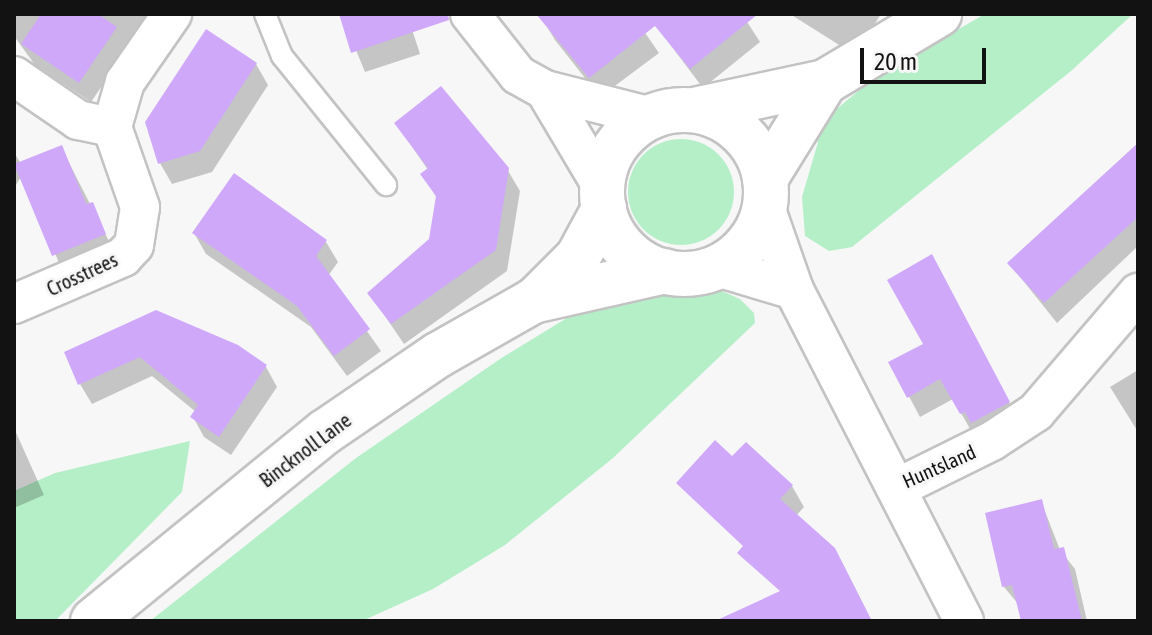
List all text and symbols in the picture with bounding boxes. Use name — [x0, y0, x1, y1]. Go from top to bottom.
scale bar — [864, 32, 990, 82]
text: 20 m — [874, 48, 917, 75]
street label: Crosstrees — [43, 247, 121, 301]
street label: Bincknoll Lane — [255, 408, 355, 492]
street label: Huntsland — [899, 439, 979, 493]

